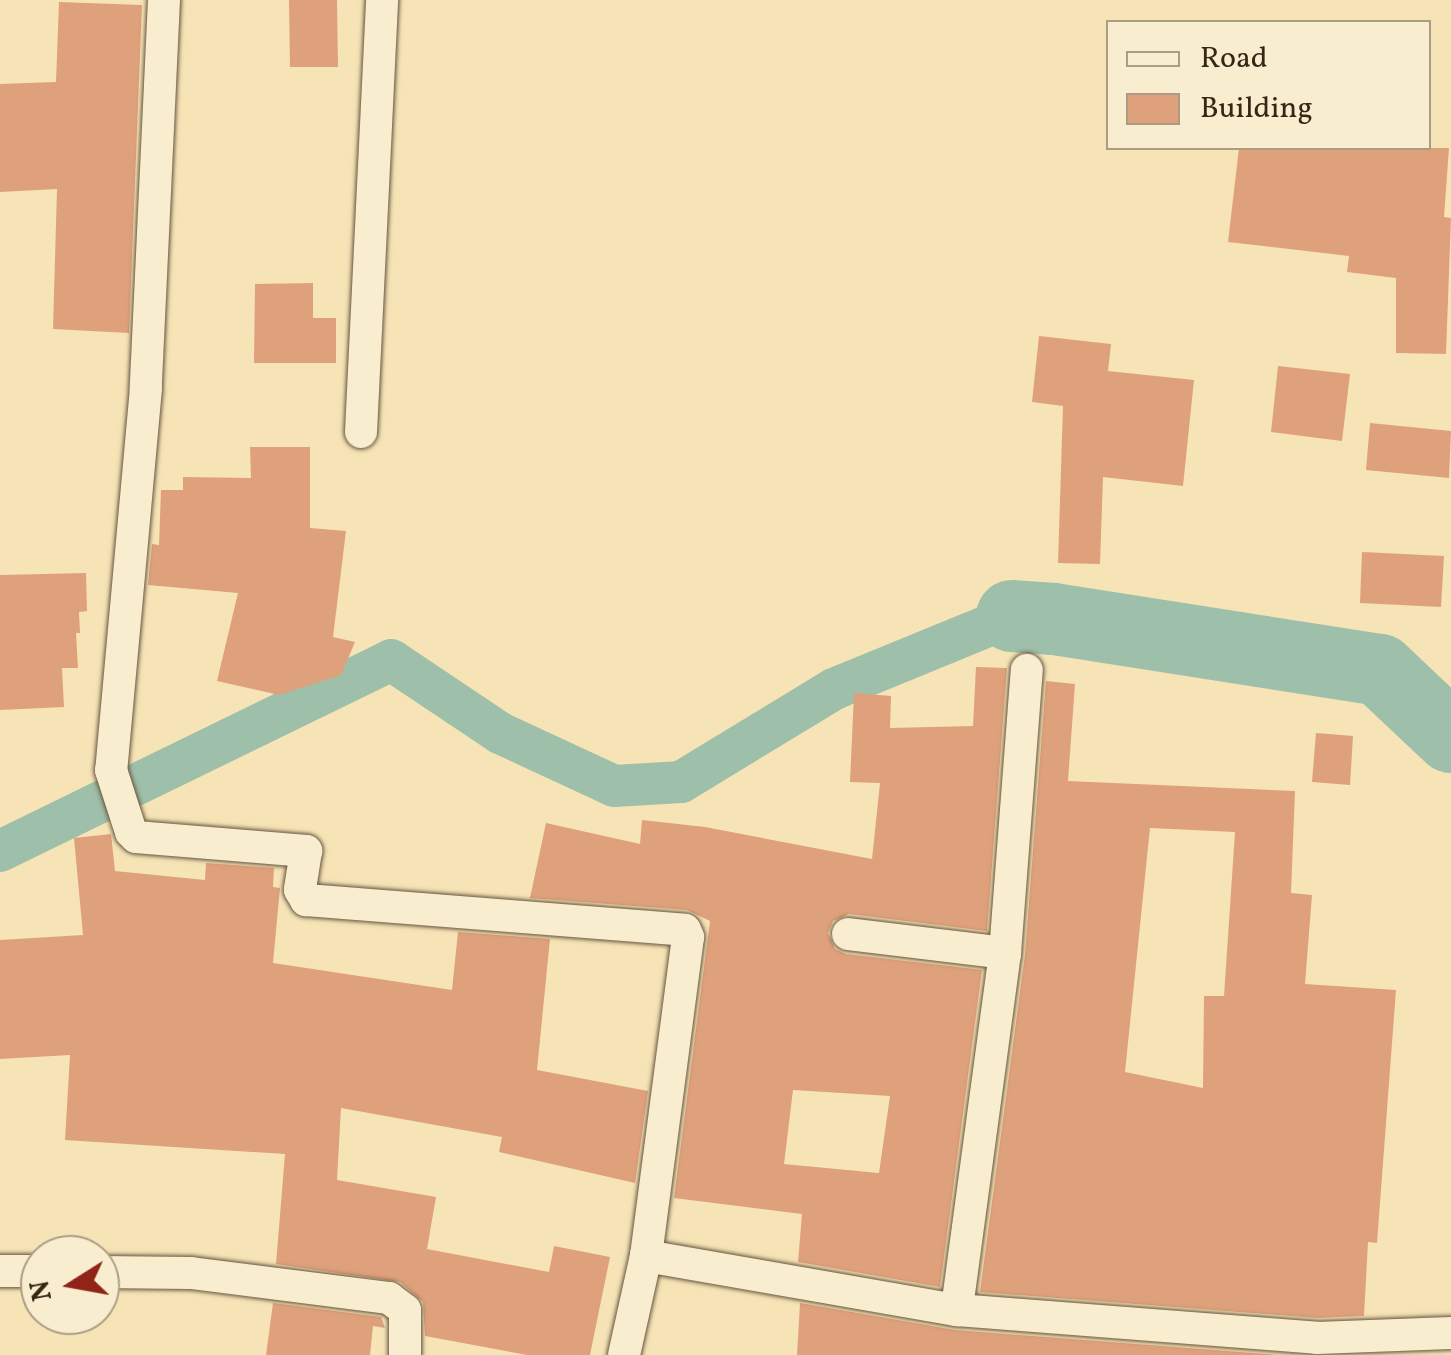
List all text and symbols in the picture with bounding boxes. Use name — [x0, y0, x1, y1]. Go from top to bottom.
legend — [1106, 20, 1431, 150]
text: Road — [1200, 38, 1268, 80]
text: Building — [1200, 88, 1313, 130]
north arrow — [20, 1235, 120, 1335]
text: N — [21, 1277, 63, 1304]

